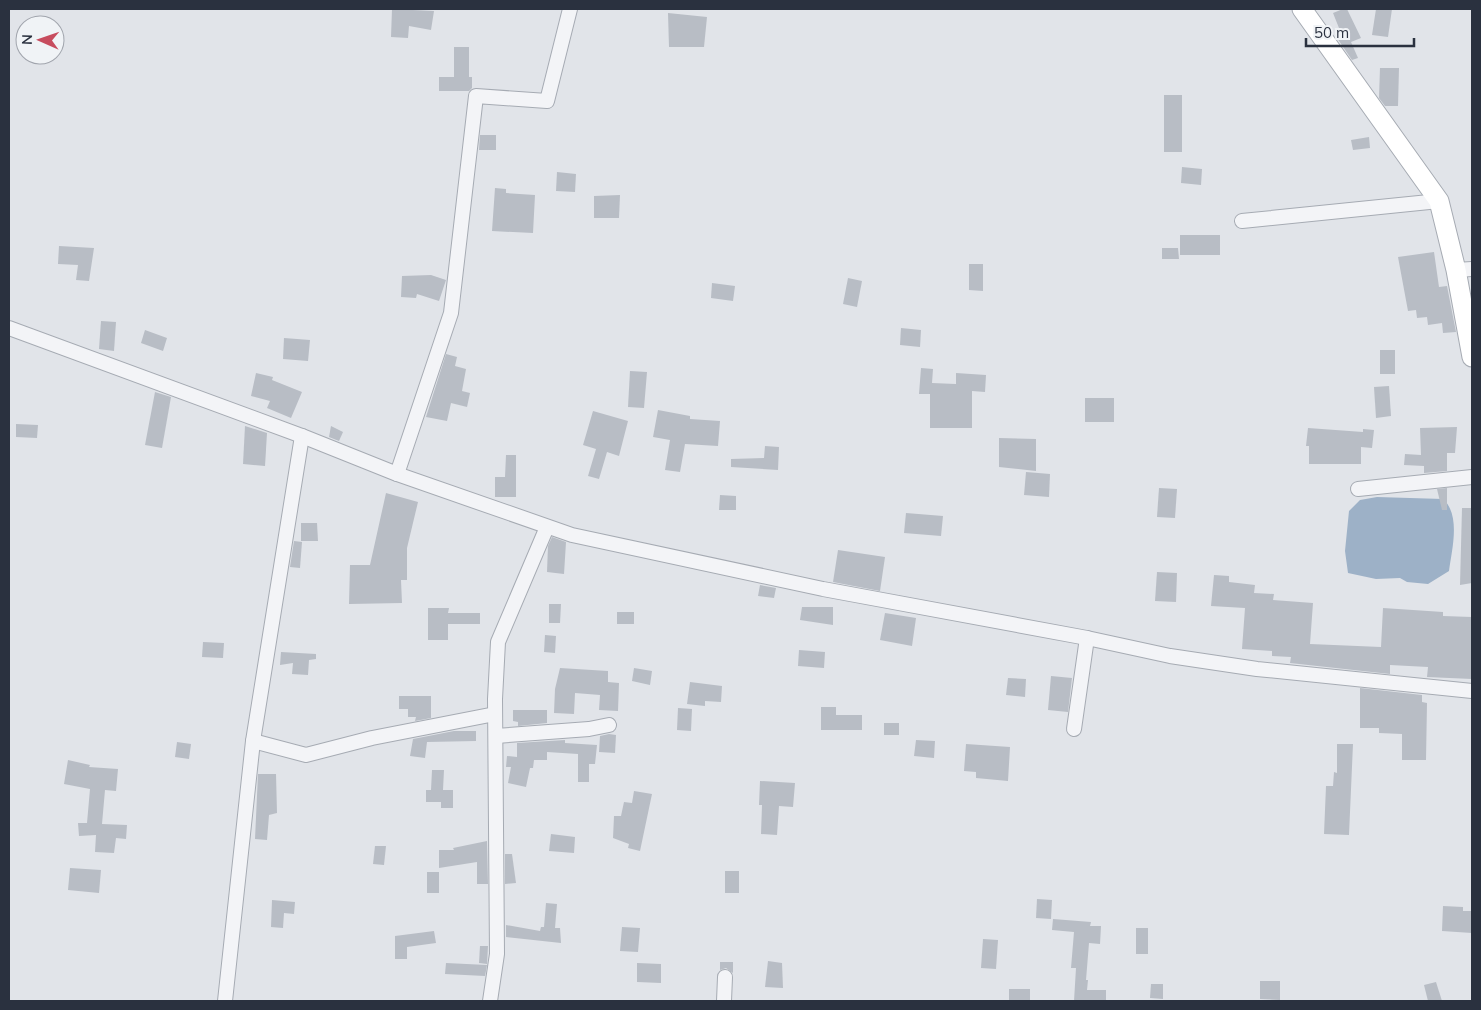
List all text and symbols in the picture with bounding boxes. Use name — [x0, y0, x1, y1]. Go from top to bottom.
north arrow — [15, 15, 65, 65]
scale bar — [1306, 15, 1414, 47]
text: 50 m — [1314, 23, 1349, 42]
text: N — [18, 34, 36, 45]

